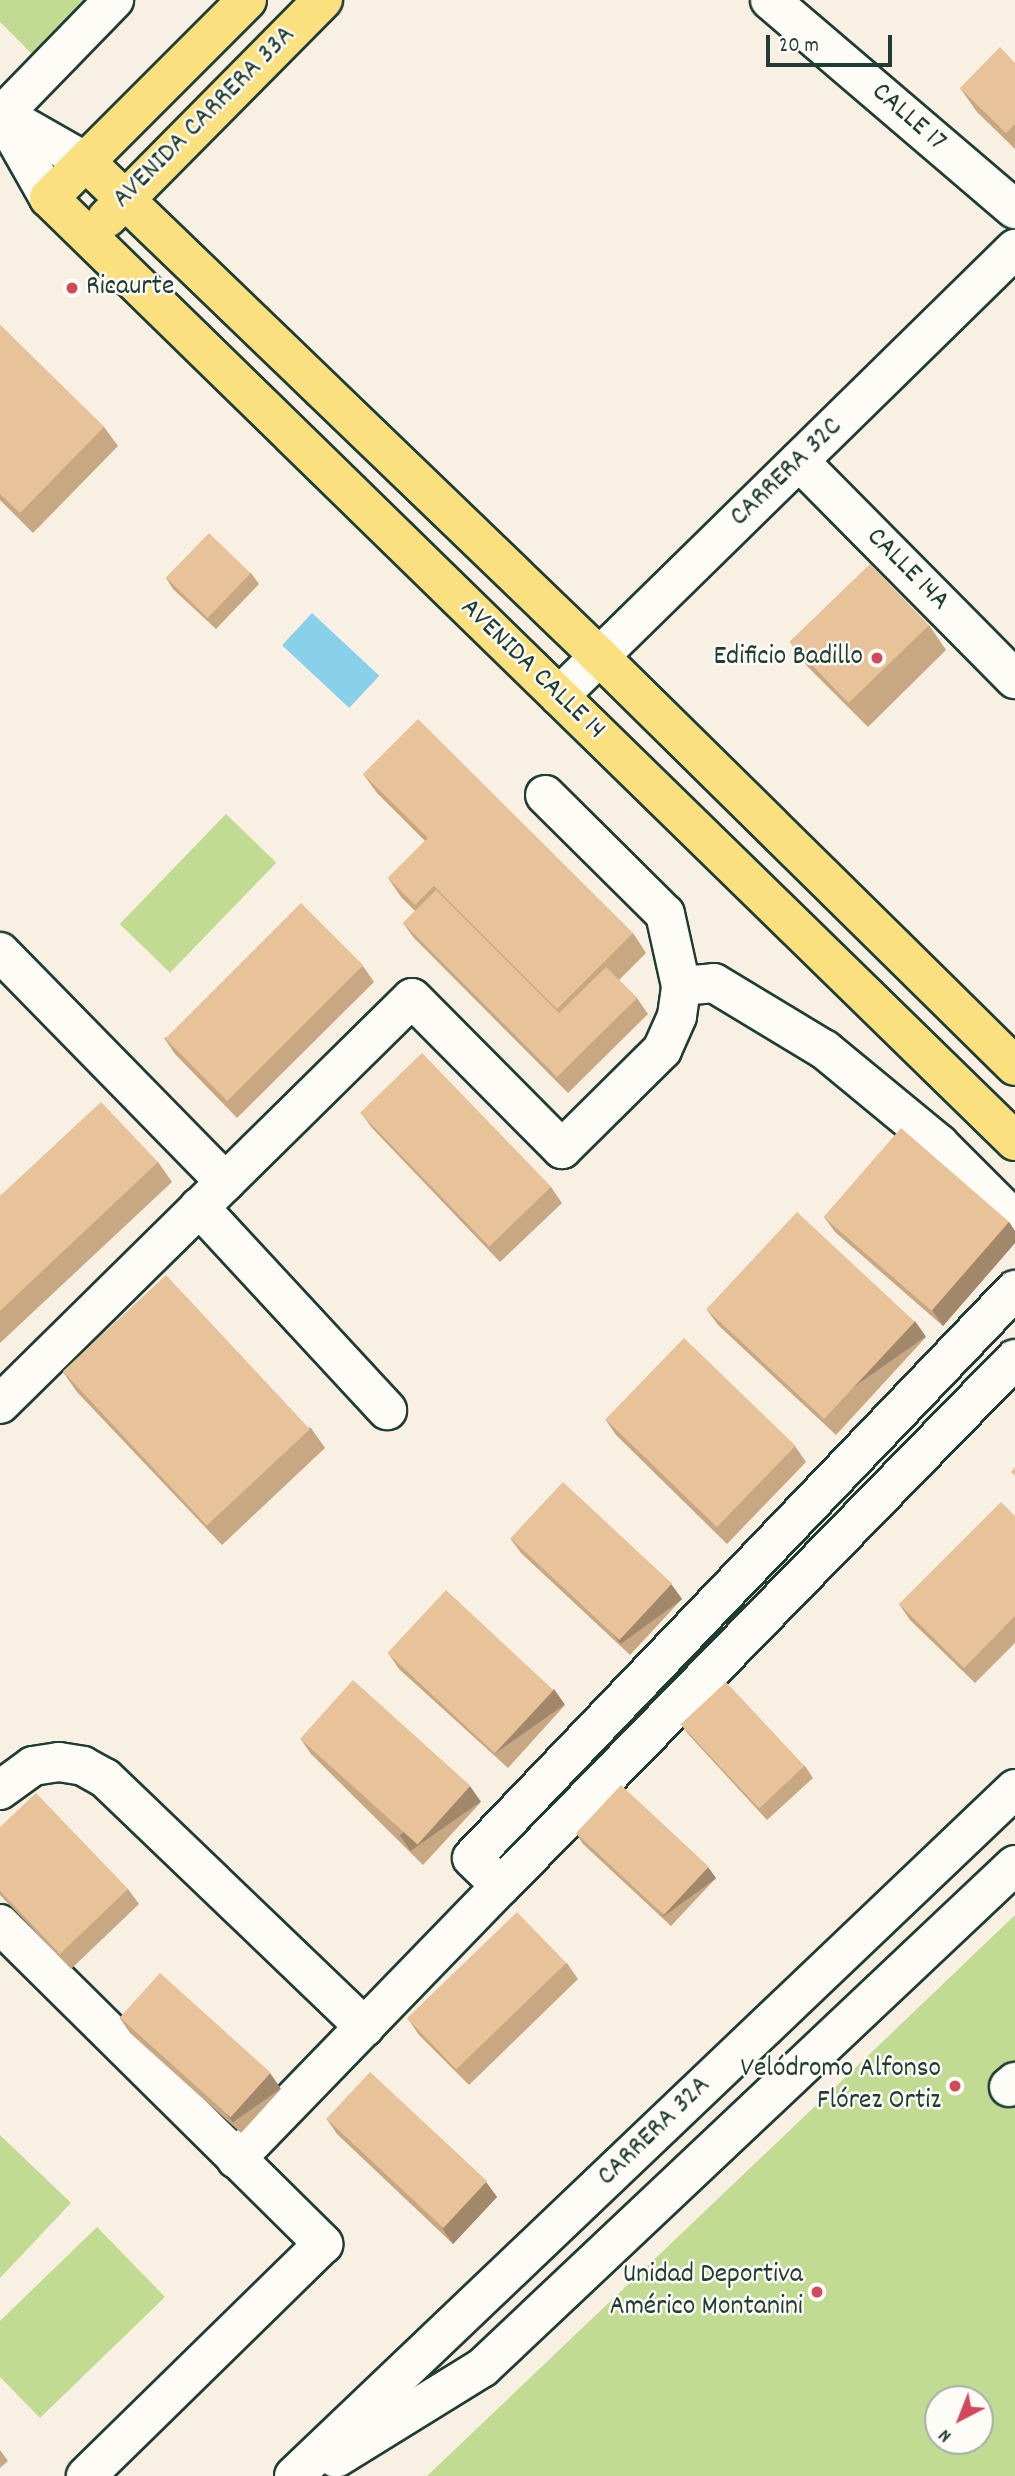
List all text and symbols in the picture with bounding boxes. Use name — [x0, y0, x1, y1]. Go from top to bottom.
street label: AVENIDA CARRERA 33A — [107, 20, 303, 216]
scale bar — [770, 21, 896, 65]
text: 20 m — [779, 32, 819, 62]
street label: CALLE 17 — [864, 76, 952, 160]
place label: Ricaurte — [86, 271, 174, 305]
marker: Ricaurte — [64, 280, 80, 296]
street label: CARRERA 32C — [724, 411, 850, 535]
street label: CALLE 14A — [858, 521, 956, 619]
street label: AVENIDA CALLE 14 — [452, 592, 612, 748]
place label: Edificio Badillo — [713, 641, 863, 675]
marker: Edificio Badillo — [869, 650, 885, 666]
place label: Velódromo Alfonso Flórez Ortiz — [741, 2053, 941, 2119]
street label: CARRERA 32A — [591, 2070, 719, 2194]
marker: Velódromo Alfonso Flórez Ortiz — [947, 2078, 963, 2094]
place label: Unidad Deportiva Américo Montanini — [609, 2259, 803, 2325]
marker: Unidad Deportiva Américo Montanini — [809, 2284, 825, 2300]
north arrow — [924, 2385, 994, 2455]
text: N — [933, 2421, 958, 2448]

